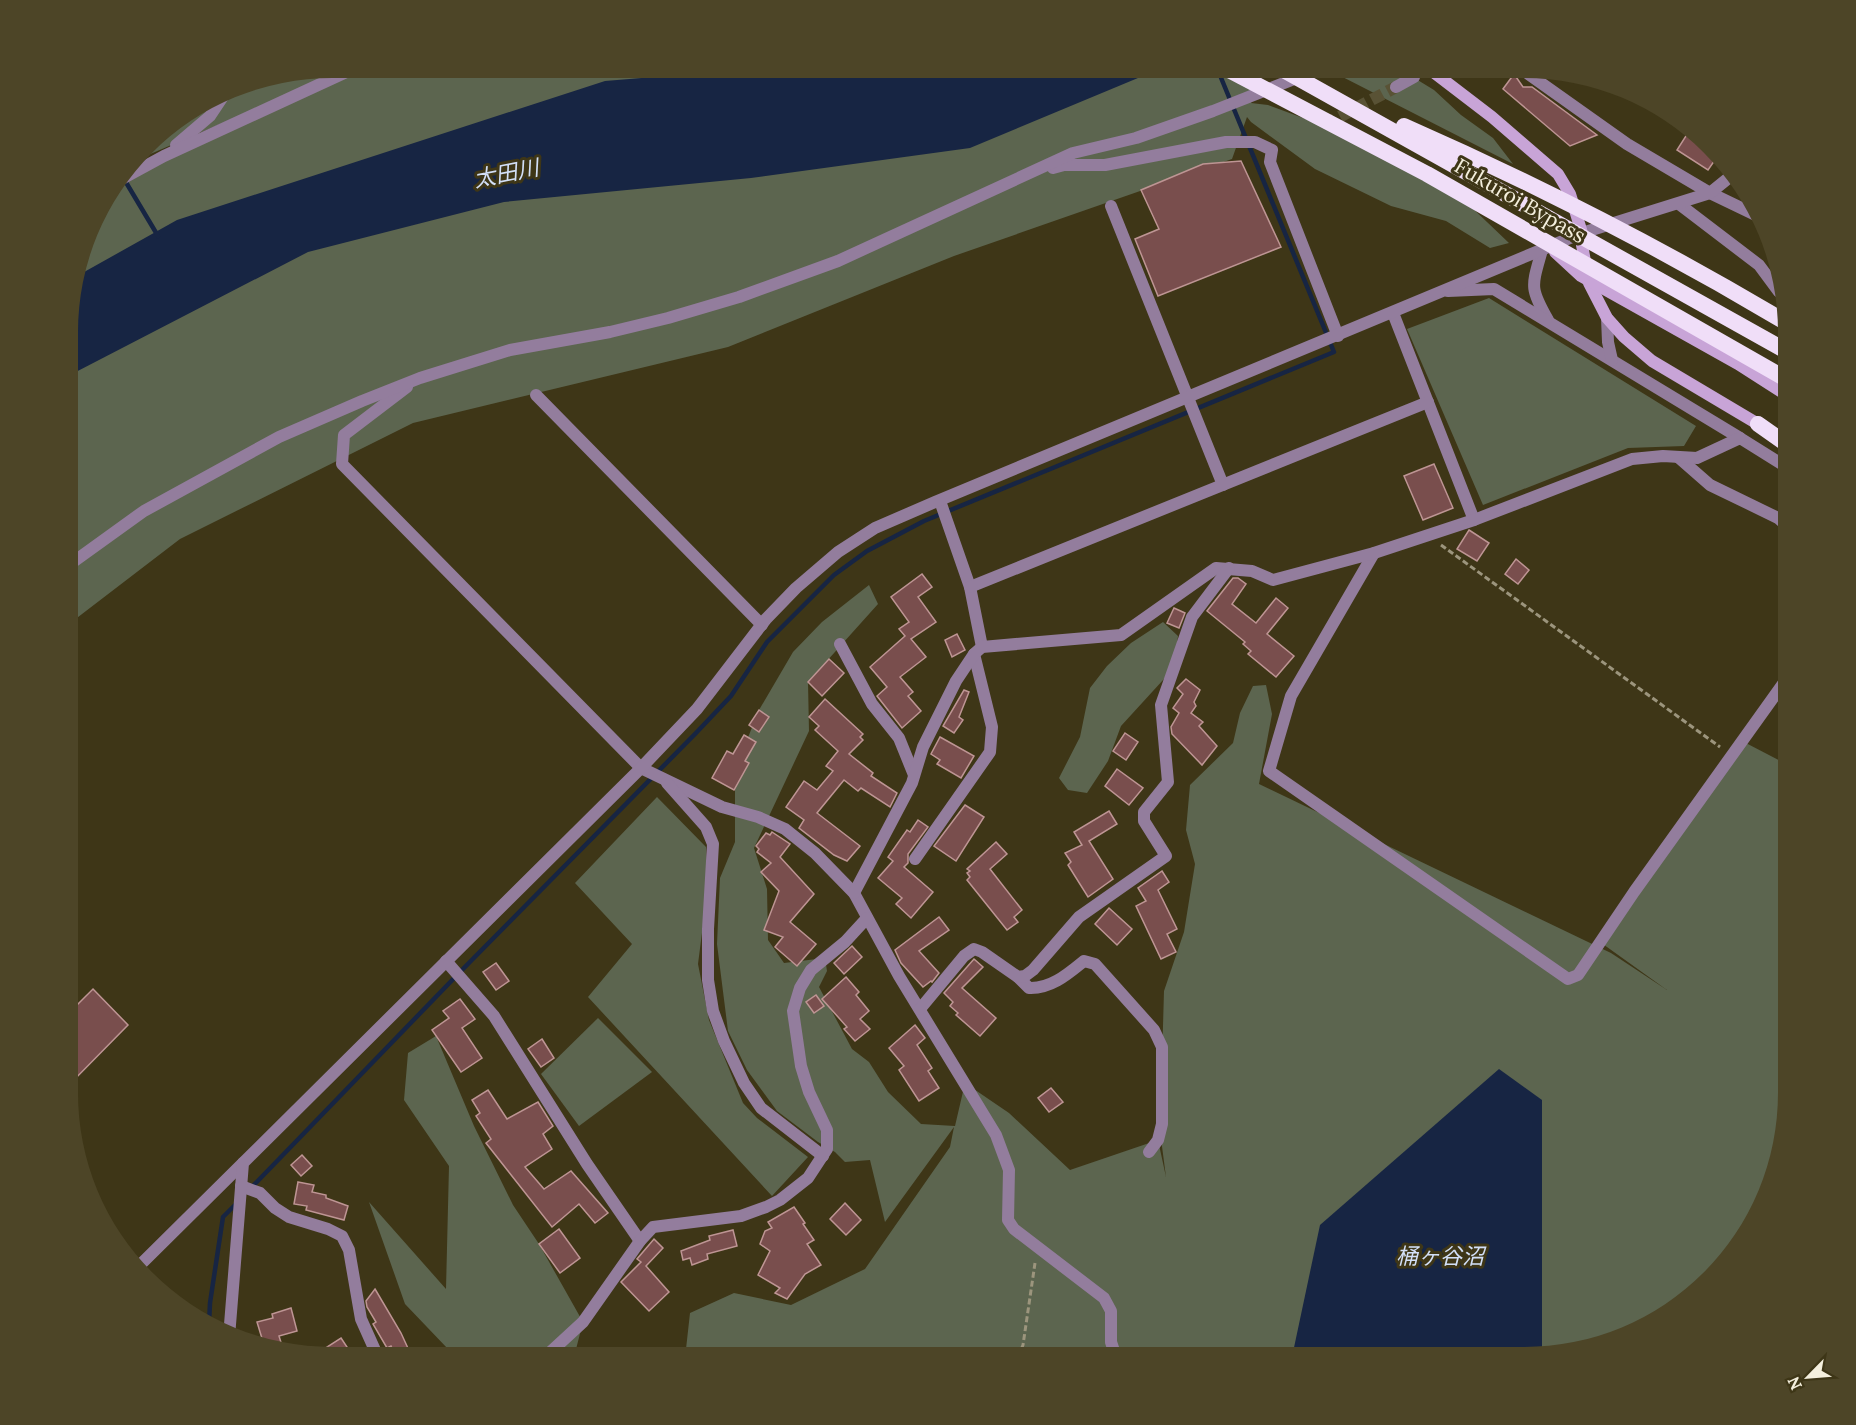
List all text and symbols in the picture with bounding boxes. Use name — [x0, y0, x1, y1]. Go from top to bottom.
street label: Fukuroi Bypass — [1450, 152, 1591, 249]
water label: 太田川 — [471, 153, 543, 193]
water label: 桶ヶ谷沼 — [1396, 1242, 1487, 1270]
north arrow — [1778, 1347, 1838, 1407]
text: N — [1783, 1374, 1806, 1393]

